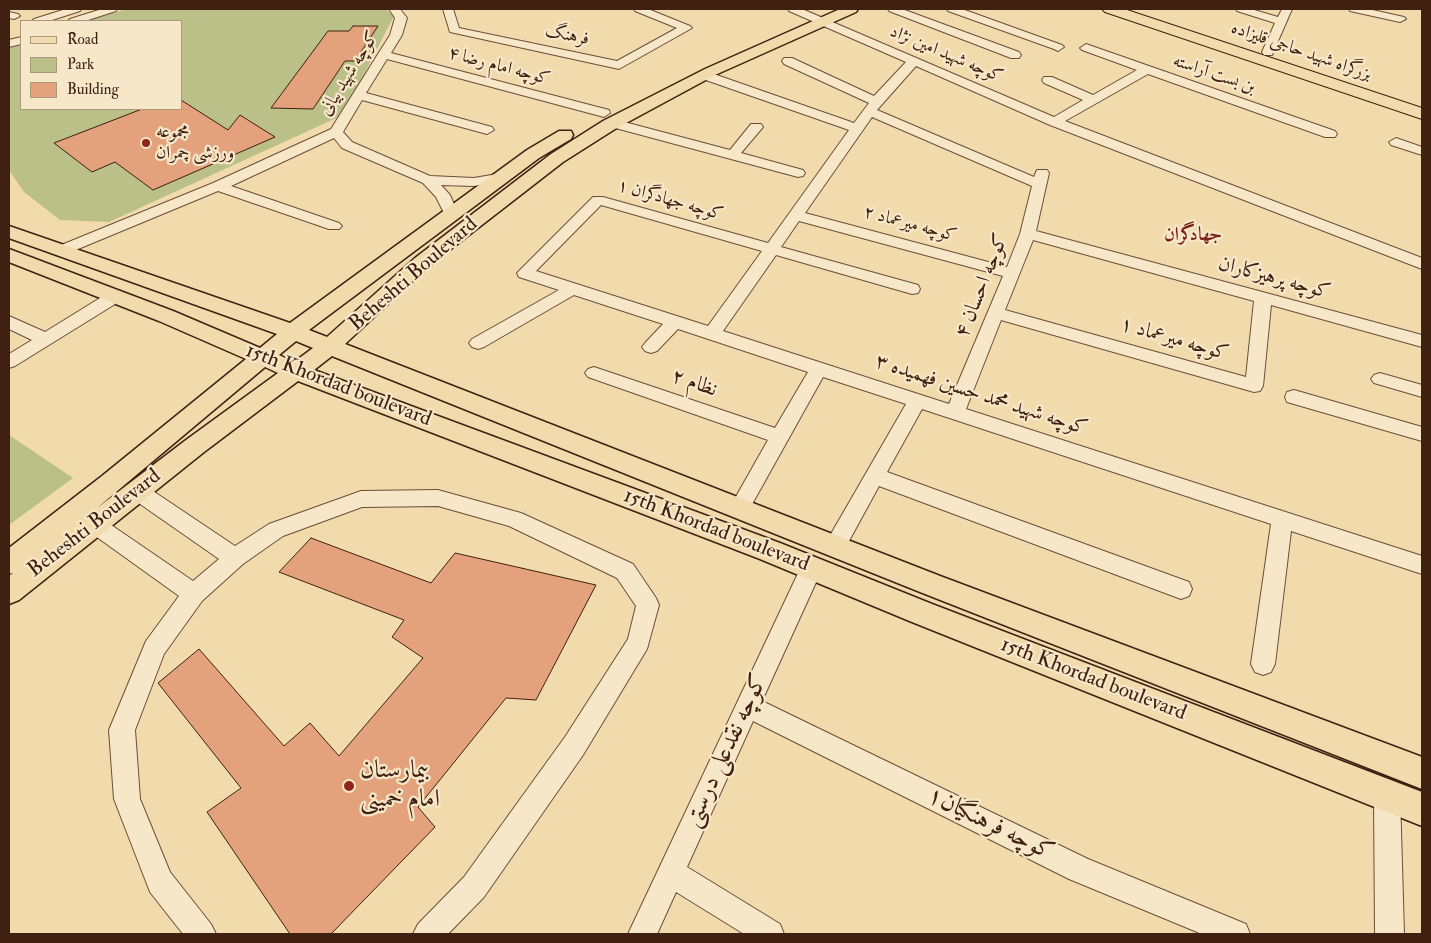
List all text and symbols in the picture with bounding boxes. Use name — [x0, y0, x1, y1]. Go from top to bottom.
street label: بزرگراه شهید حاجی قلیزاده — [1228, 18, 1374, 86]
legend — [20, 20, 182, 110]
street label: فرهنگ — [543, 21, 591, 51]
street label: کوچه شهید امین نژاد — [886, 21, 1006, 89]
street label: کوچه شهید بیانی — [316, 28, 384, 120]
text: Road — [67, 30, 98, 49]
street label: کوچه امام رضا ۴ — [446, 43, 552, 91]
street label: بن بست آراسته — [1170, 51, 1258, 99]
text: Park — [67, 55, 94, 74]
text: Building — [67, 80, 119, 99]
place label: مجموعه ورزشی چمران — [156, 122, 234, 164]
marker: مجموعه ورزشی چمران — [140, 137, 152, 149]
street label: کوچه جهادگران ۱ — [615, 176, 725, 226]
street label: کوچه میرعماد ۲ — [861, 202, 959, 248]
street label: Beheshti Boulevard — [345, 212, 483, 338]
district label: جهادگران — [1164, 225, 1222, 247]
street label: کوچه احسان ۴ — [951, 230, 1015, 342]
street label: کوچه پرهیزکاران — [1215, 252, 1333, 306]
street label: کوچه میرعماد ۱ — [1117, 312, 1231, 368]
street label: 15th Khordad boulevard — [241, 339, 435, 433]
street label: کوچه شهید محمد حسین فهمیده ۳ — [872, 350, 1090, 442]
street label: نظام ۲ — [668, 365, 720, 403]
street label: Beheshti Boulevard — [24, 464, 166, 584]
street label: 15th Khordad boulevard — [619, 484, 813, 578]
street label: 15th Khordad boulevard — [996, 633, 1190, 727]
street label: کوچه نقدعلی درستی — [678, 669, 776, 833]
place label: بیمارستان امام خمینی — [360, 757, 440, 816]
marker: بیمارستان امام خمینی — [342, 779, 356, 793]
street label: کوچه فرهنگیان۱ — [922, 781, 1058, 869]

